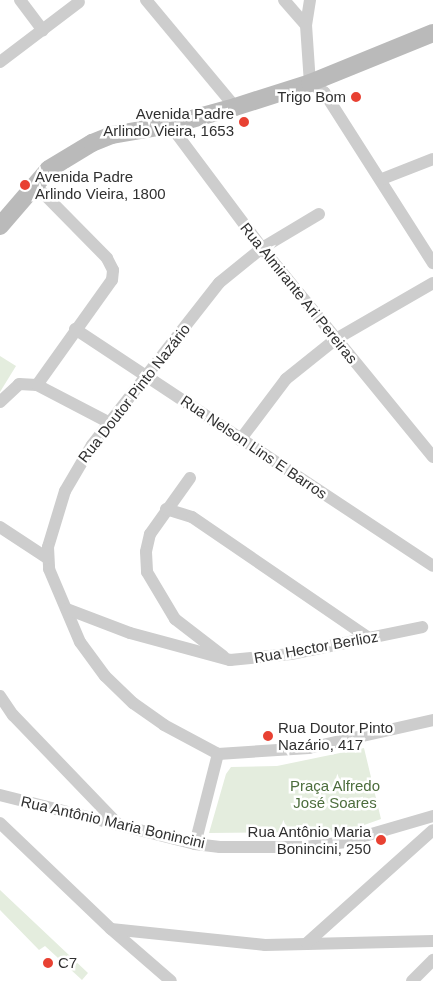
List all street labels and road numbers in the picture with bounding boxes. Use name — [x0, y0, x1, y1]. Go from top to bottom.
street label: Rua Almirante Ari Pereiras — [236, 218, 362, 368]
street label: Rua Doutor Pinto Nazário — [74, 320, 194, 466]
street label: Rua Nelson Lins E Barros — [177, 391, 331, 503]
street label: Rua Hector Berlioz — [252, 627, 380, 667]
street label: Rua Antônio Maria Bonincini — [19, 792, 207, 852]

